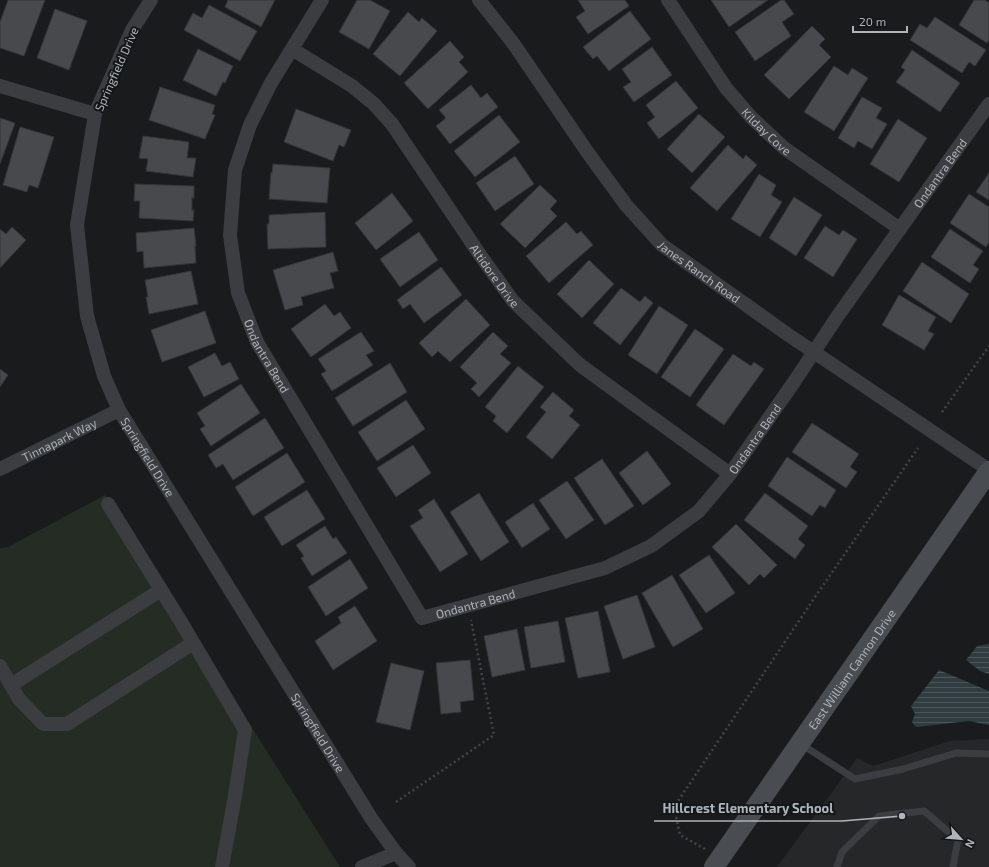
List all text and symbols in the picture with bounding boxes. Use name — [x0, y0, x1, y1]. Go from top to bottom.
scale bar — [853, 8, 907, 34]
text: 20 m — [859, 14, 886, 28]
street label: Springfield Drive — [91, 25, 141, 113]
street label: Kilday Cove — [739, 105, 794, 158]
street label: Ondantra Bend — [910, 136, 969, 210]
street label: Janes Ranch Road — [655, 238, 743, 305]
street label: Altidore Drive — [468, 241, 522, 310]
street label: Ondantra Bend — [242, 317, 293, 395]
street label: Ondantra Bend — [725, 401, 784, 476]
street label: Tinnapark Way — [19, 415, 99, 464]
street label: Springfield Drive — [118, 415, 178, 499]
street label: Ondantra Bend — [434, 586, 517, 621]
street label: East William Cannon Drive — [805, 606, 898, 732]
street label: Springfield Drive — [288, 690, 348, 775]
callout: Hillcrest Elementary School — [654, 796, 842, 821]
text: Hillcrest Elementary School — [662, 800, 834, 816]
north arrow — [941, 819, 981, 859]
text: N — [963, 837, 978, 850]

